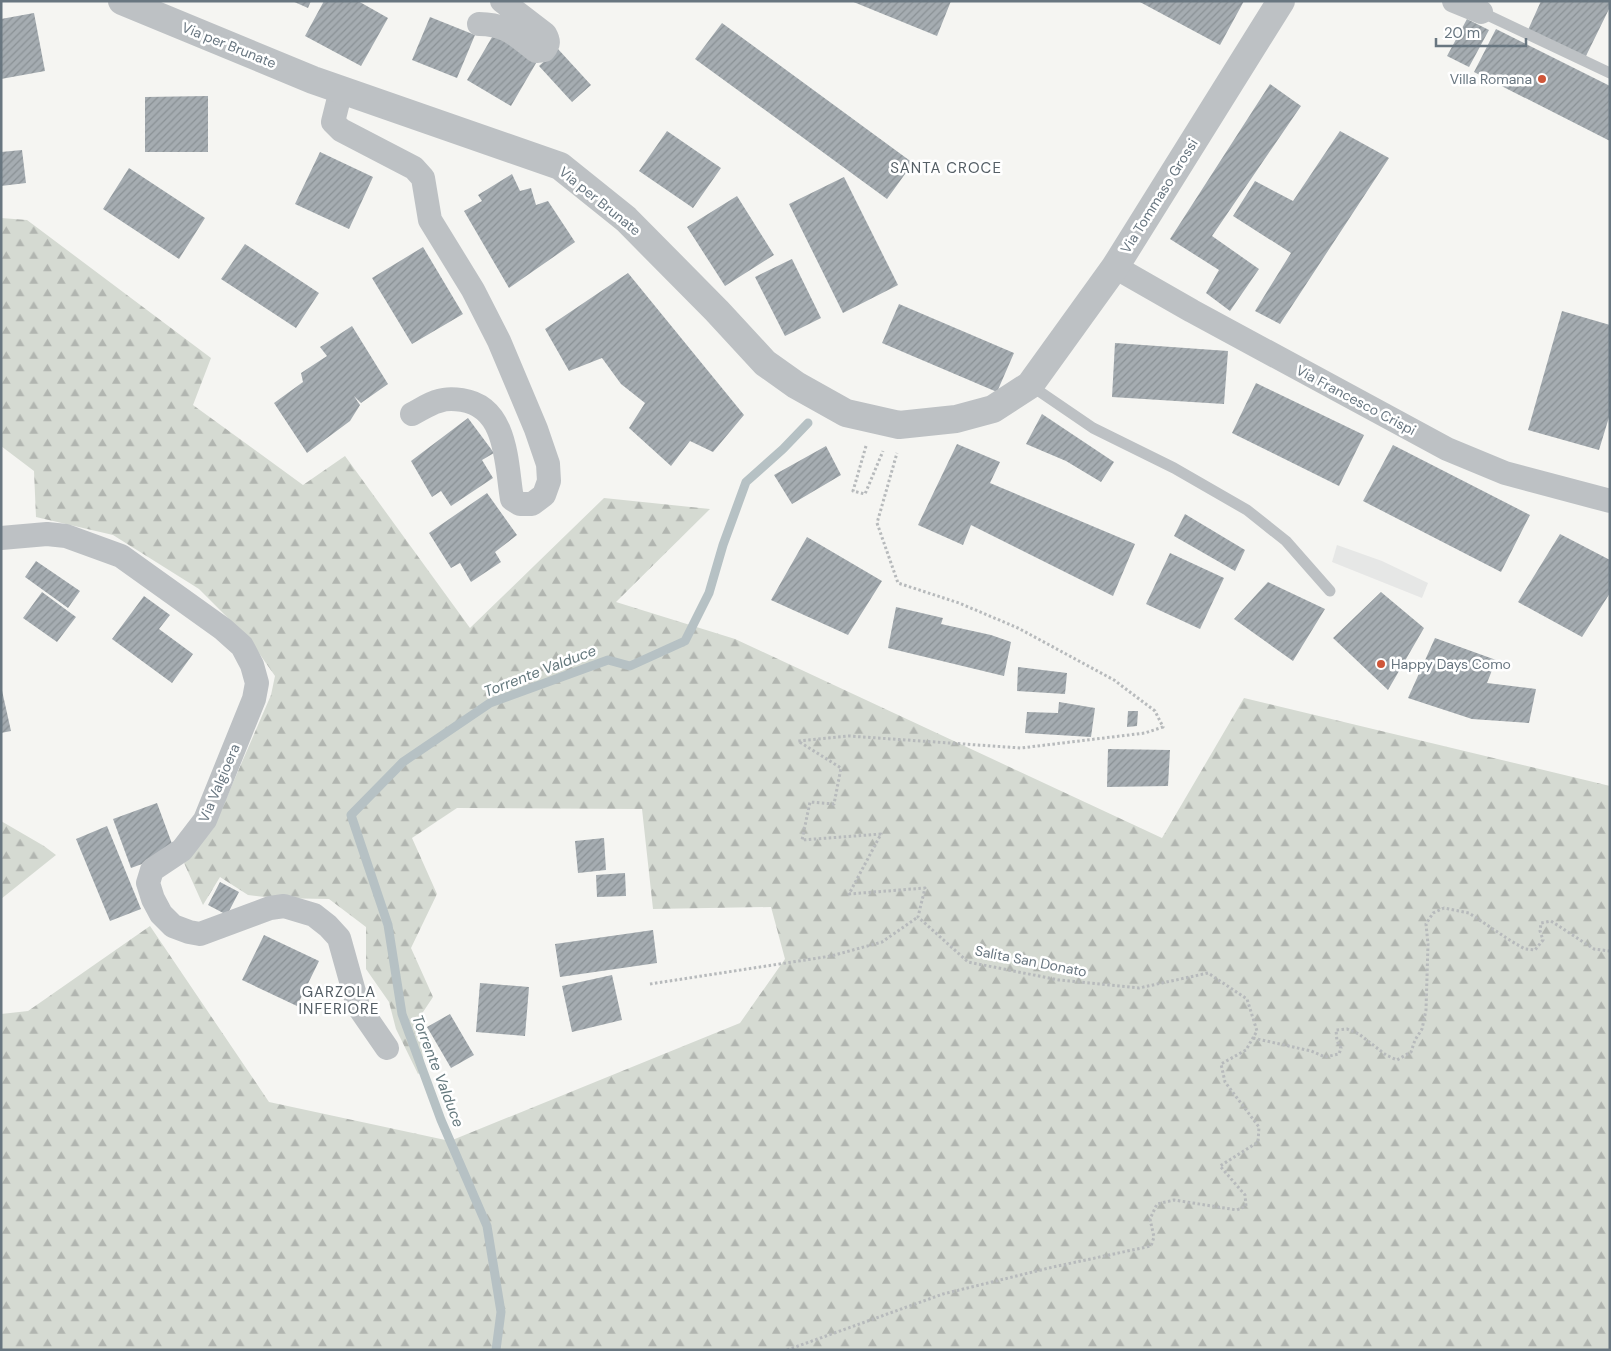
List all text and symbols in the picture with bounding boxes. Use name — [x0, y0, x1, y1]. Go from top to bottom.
scale bar — [1436, 15, 1526, 47]
street label: Via per Brunate — [179, 18, 279, 72]
text: 20 m — [1444, 23, 1480, 43]
place label: Villa Romana — [1450, 70, 1532, 88]
marker: Villa Romana — [1536, 73, 1548, 85]
street label: Via Tommaso Grossi — [1116, 135, 1202, 257]
district label: SANTA CROCE — [890, 158, 1002, 178]
street label: Via per Brunate — [555, 163, 645, 239]
street label: Via Francesco Crispi — [1293, 361, 1419, 439]
water label: Torrente Valduce — [481, 640, 599, 702]
place label: Happy Days Como — [1391, 655, 1511, 673]
marker: Happy Days Como — [1375, 658, 1387, 670]
street label: Via Valgioera — [194, 741, 244, 825]
street label: Salita San Donato — [974, 941, 1088, 981]
district label: GARZOLA INFERIORE — [299, 982, 379, 1019]
water label: Torrente Valduce — [407, 1012, 469, 1130]

